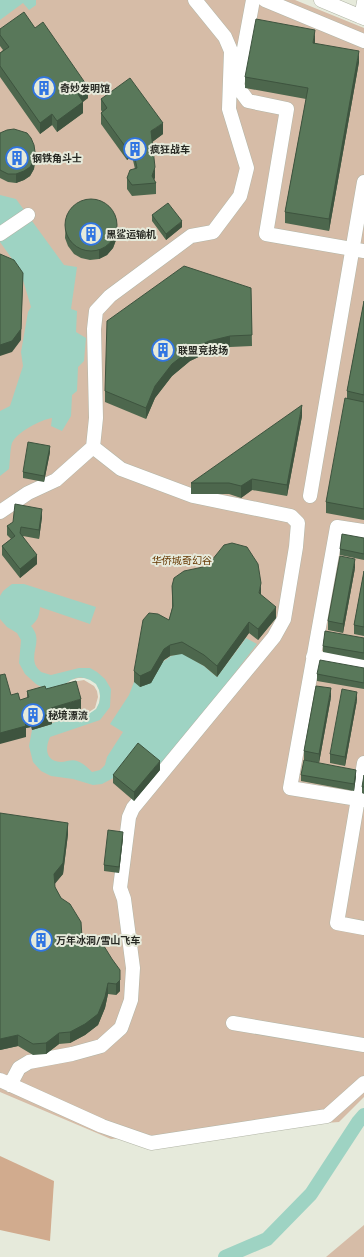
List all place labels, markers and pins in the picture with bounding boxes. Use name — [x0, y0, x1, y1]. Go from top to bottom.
building icon: 奇妙发明馆 — [31, 75, 57, 101]
place label: 奇妙发明馆 — [60, 82, 110, 95]
building icon: 疯狂战车 — [122, 136, 148, 162]
place label: 疯狂战车 — [150, 143, 190, 156]
building icon: 钢铁角斗士 — [4, 145, 30, 171]
place label: 钢铁角斗士 — [32, 152, 82, 165]
building icon: 黑鲨运输机 — [78, 221, 104, 247]
place label: 黑鲨运输机 — [106, 228, 156, 241]
building icon: 联盟竞技场 — [150, 337, 176, 363]
place label: 联盟竞技场 — [178, 344, 228, 357]
building icon: 秘境漂流 — [20, 702, 46, 728]
place label: 秘境漂流 — [48, 709, 88, 722]
building icon: 万年冰洞/雪山飞车 — [28, 927, 54, 953]
place label: 万年冰洞/雪山飞车 — [56, 934, 140, 947]

